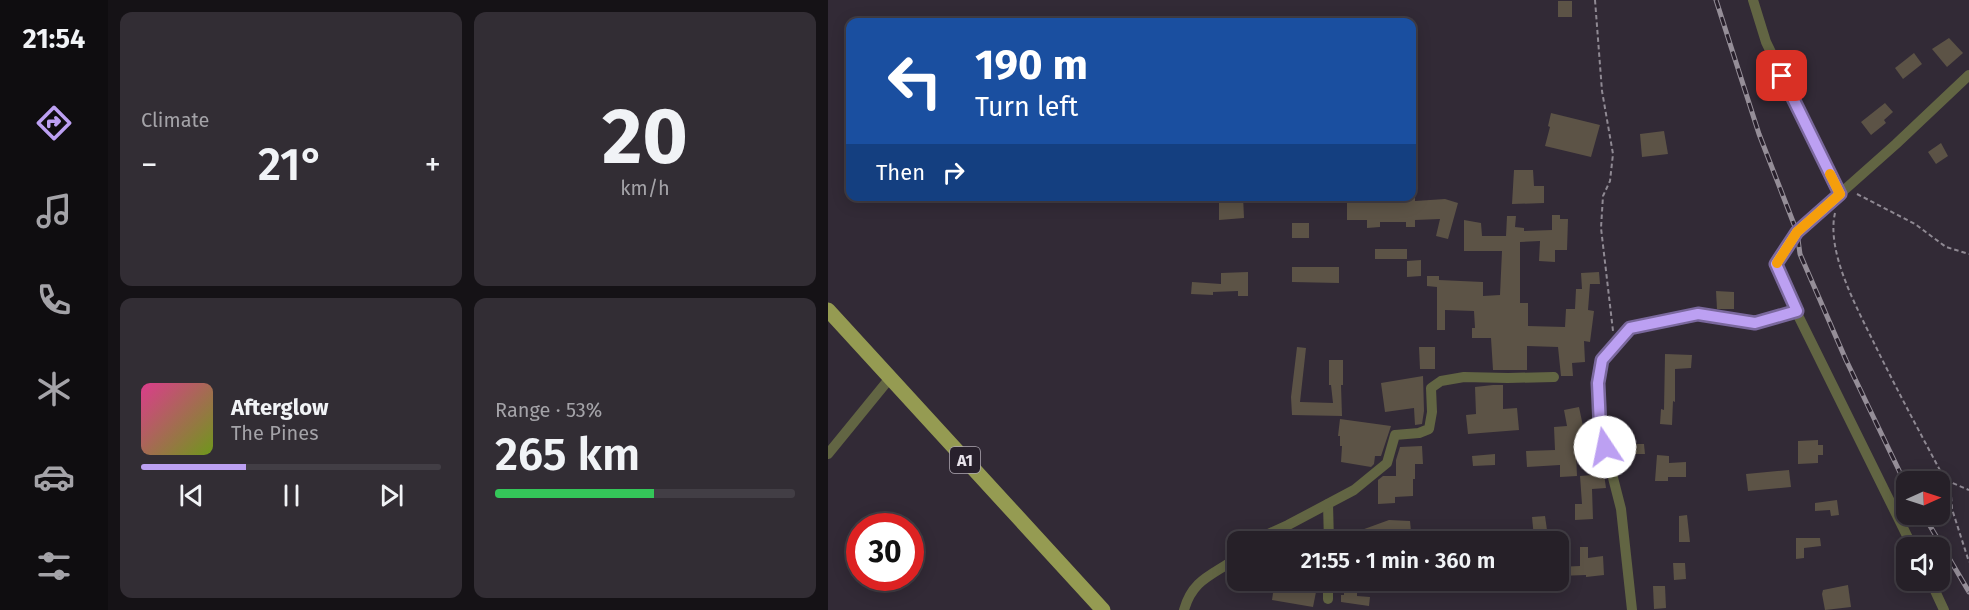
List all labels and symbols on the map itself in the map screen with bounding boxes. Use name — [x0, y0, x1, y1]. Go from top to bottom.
pin — [1756, 50, 1807, 101]
position arrow — [1573, 415, 1637, 479]
road number: A1 — [950, 447, 980, 473]
north arrow — [1896, 471, 1950, 525]
speed limit sign: 30 — [846, 513, 924, 591]

